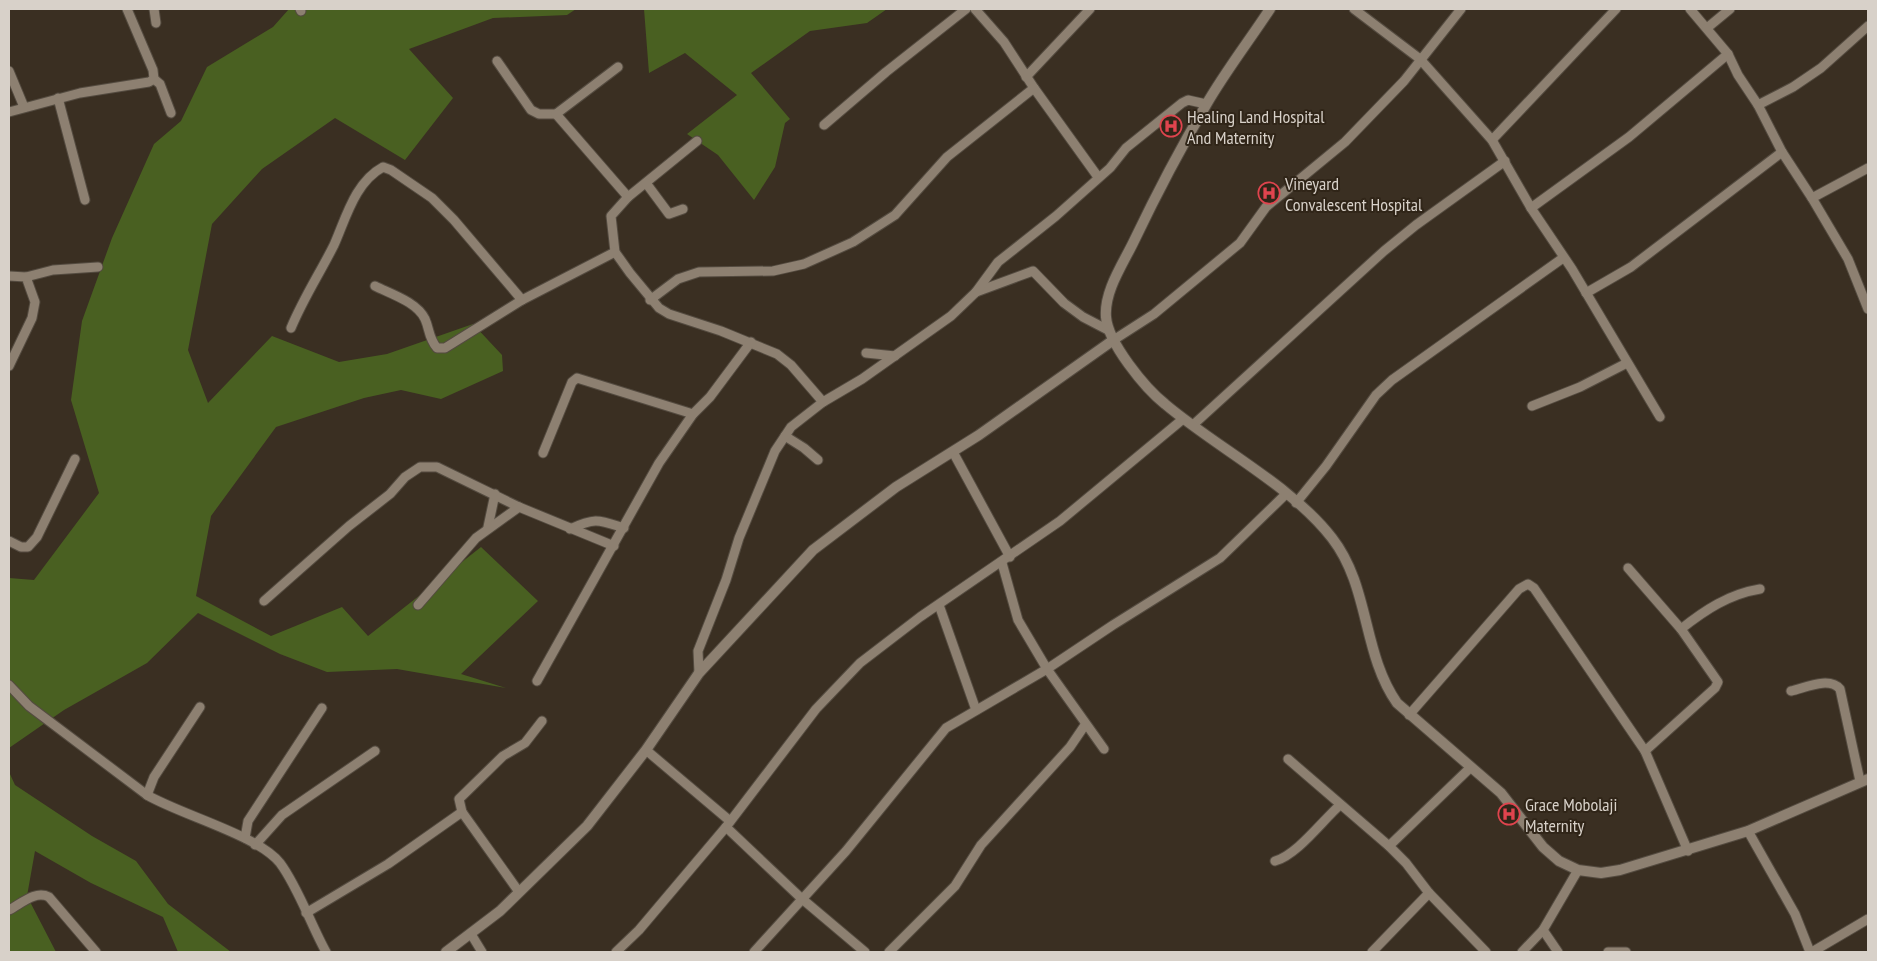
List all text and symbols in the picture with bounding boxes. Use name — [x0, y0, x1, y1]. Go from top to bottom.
place label: Healing Land Hospital And Maternity — [1187, 105, 1325, 149]
hospital icon: Healing Land Hospital And Maternity — [1159, 114, 1183, 138]
place label: Vineyard Convalescent Hospital — [1284, 172, 1423, 216]
hospital icon: Vineyard Convalescent Hospital — [1257, 181, 1281, 205]
place label: Grace Mobolaji Maternity — [1525, 793, 1617, 837]
hospital icon: Grace Mobolaji Maternity — [1497, 802, 1521, 826]

